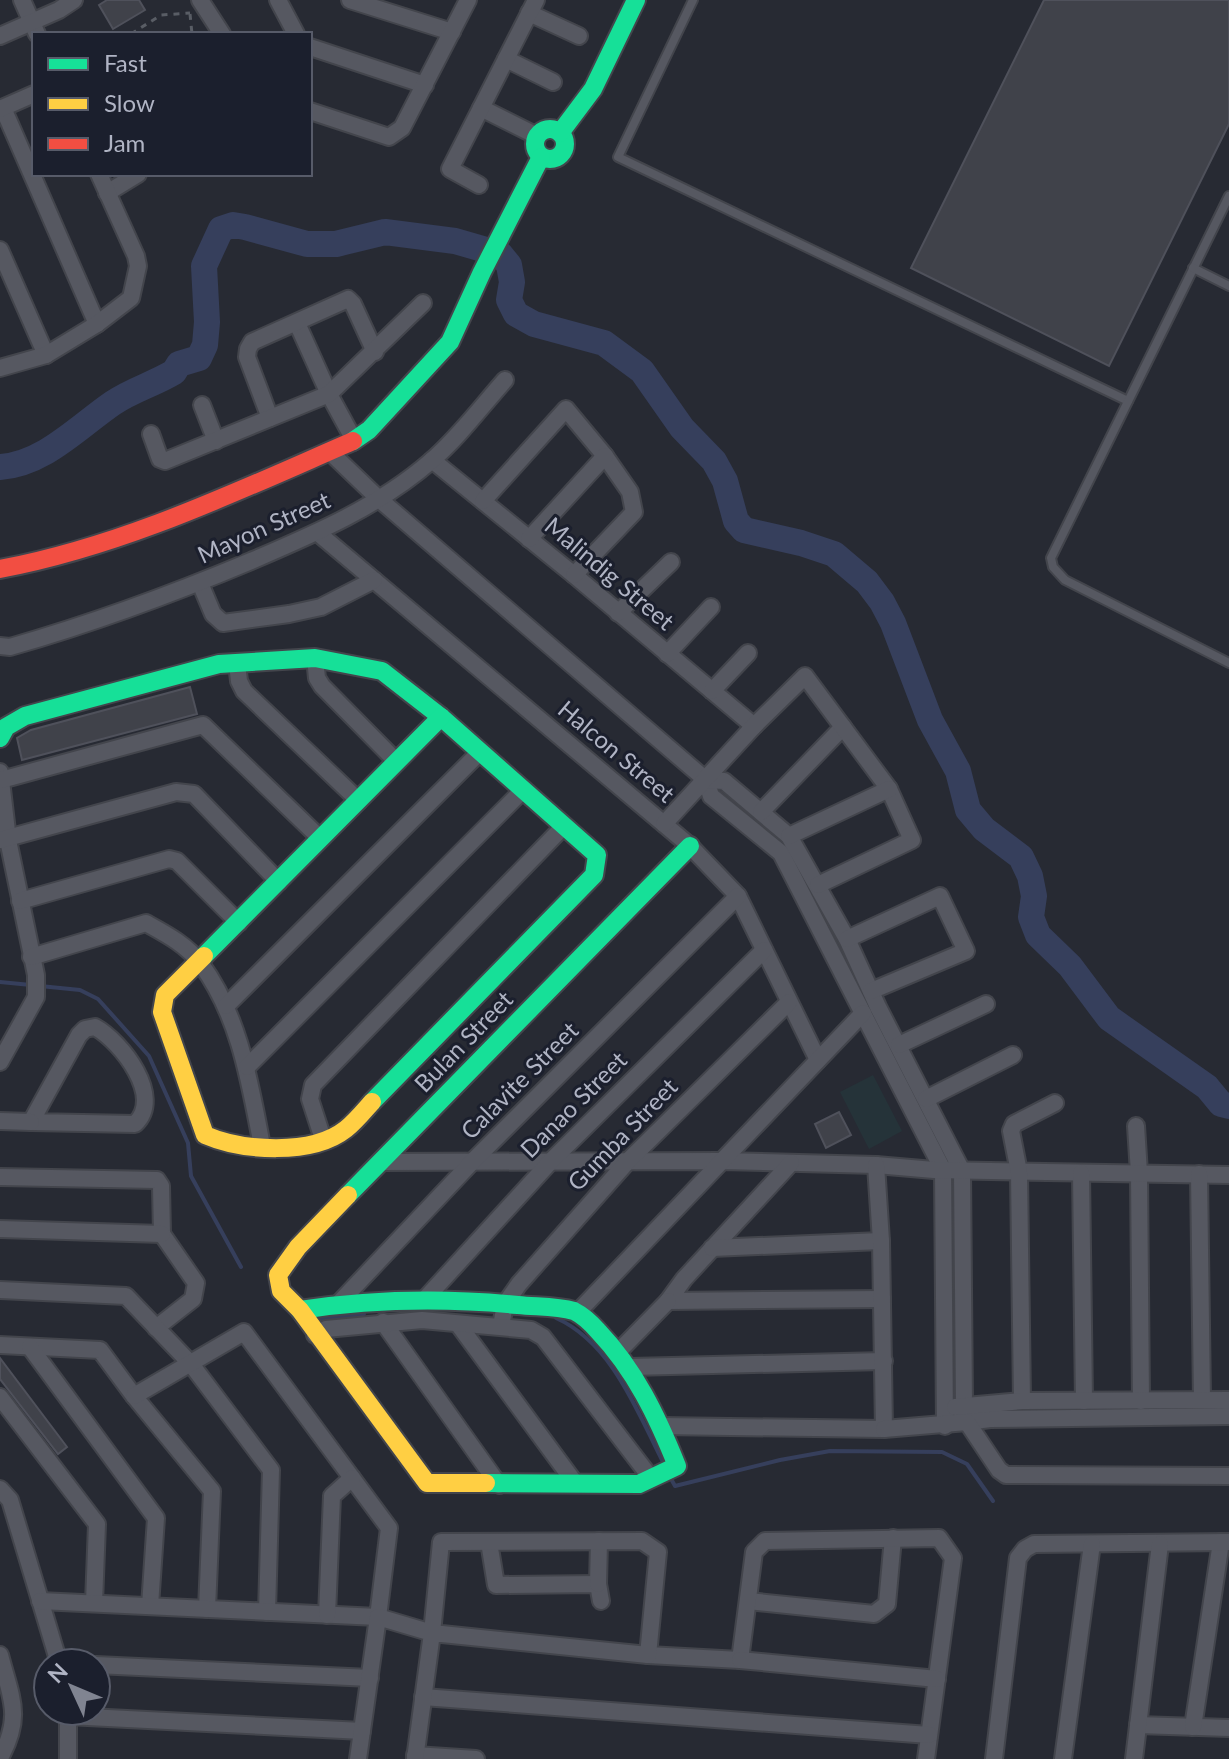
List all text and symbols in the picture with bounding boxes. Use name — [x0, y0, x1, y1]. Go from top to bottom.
legend — [32, 32, 312, 176]
text: Fast — [104, 48, 147, 77]
text: Slow — [104, 88, 155, 117]
text: Jam — [104, 128, 145, 157]
street label: Mayon Street — [193, 484, 334, 569]
street label: Malindig Street — [539, 510, 681, 636]
street label: Halcon Street — [553, 694, 681, 808]
street label: Bulan Street — [408, 984, 518, 1097]
street label: Calavite Street — [454, 1015, 584, 1145]
street label: Danao Street — [514, 1045, 632, 1163]
street label: Gumba Street — [561, 1071, 683, 1196]
north arrow — [32, 1647, 112, 1727]
text: N — [42, 1657, 73, 1688]

